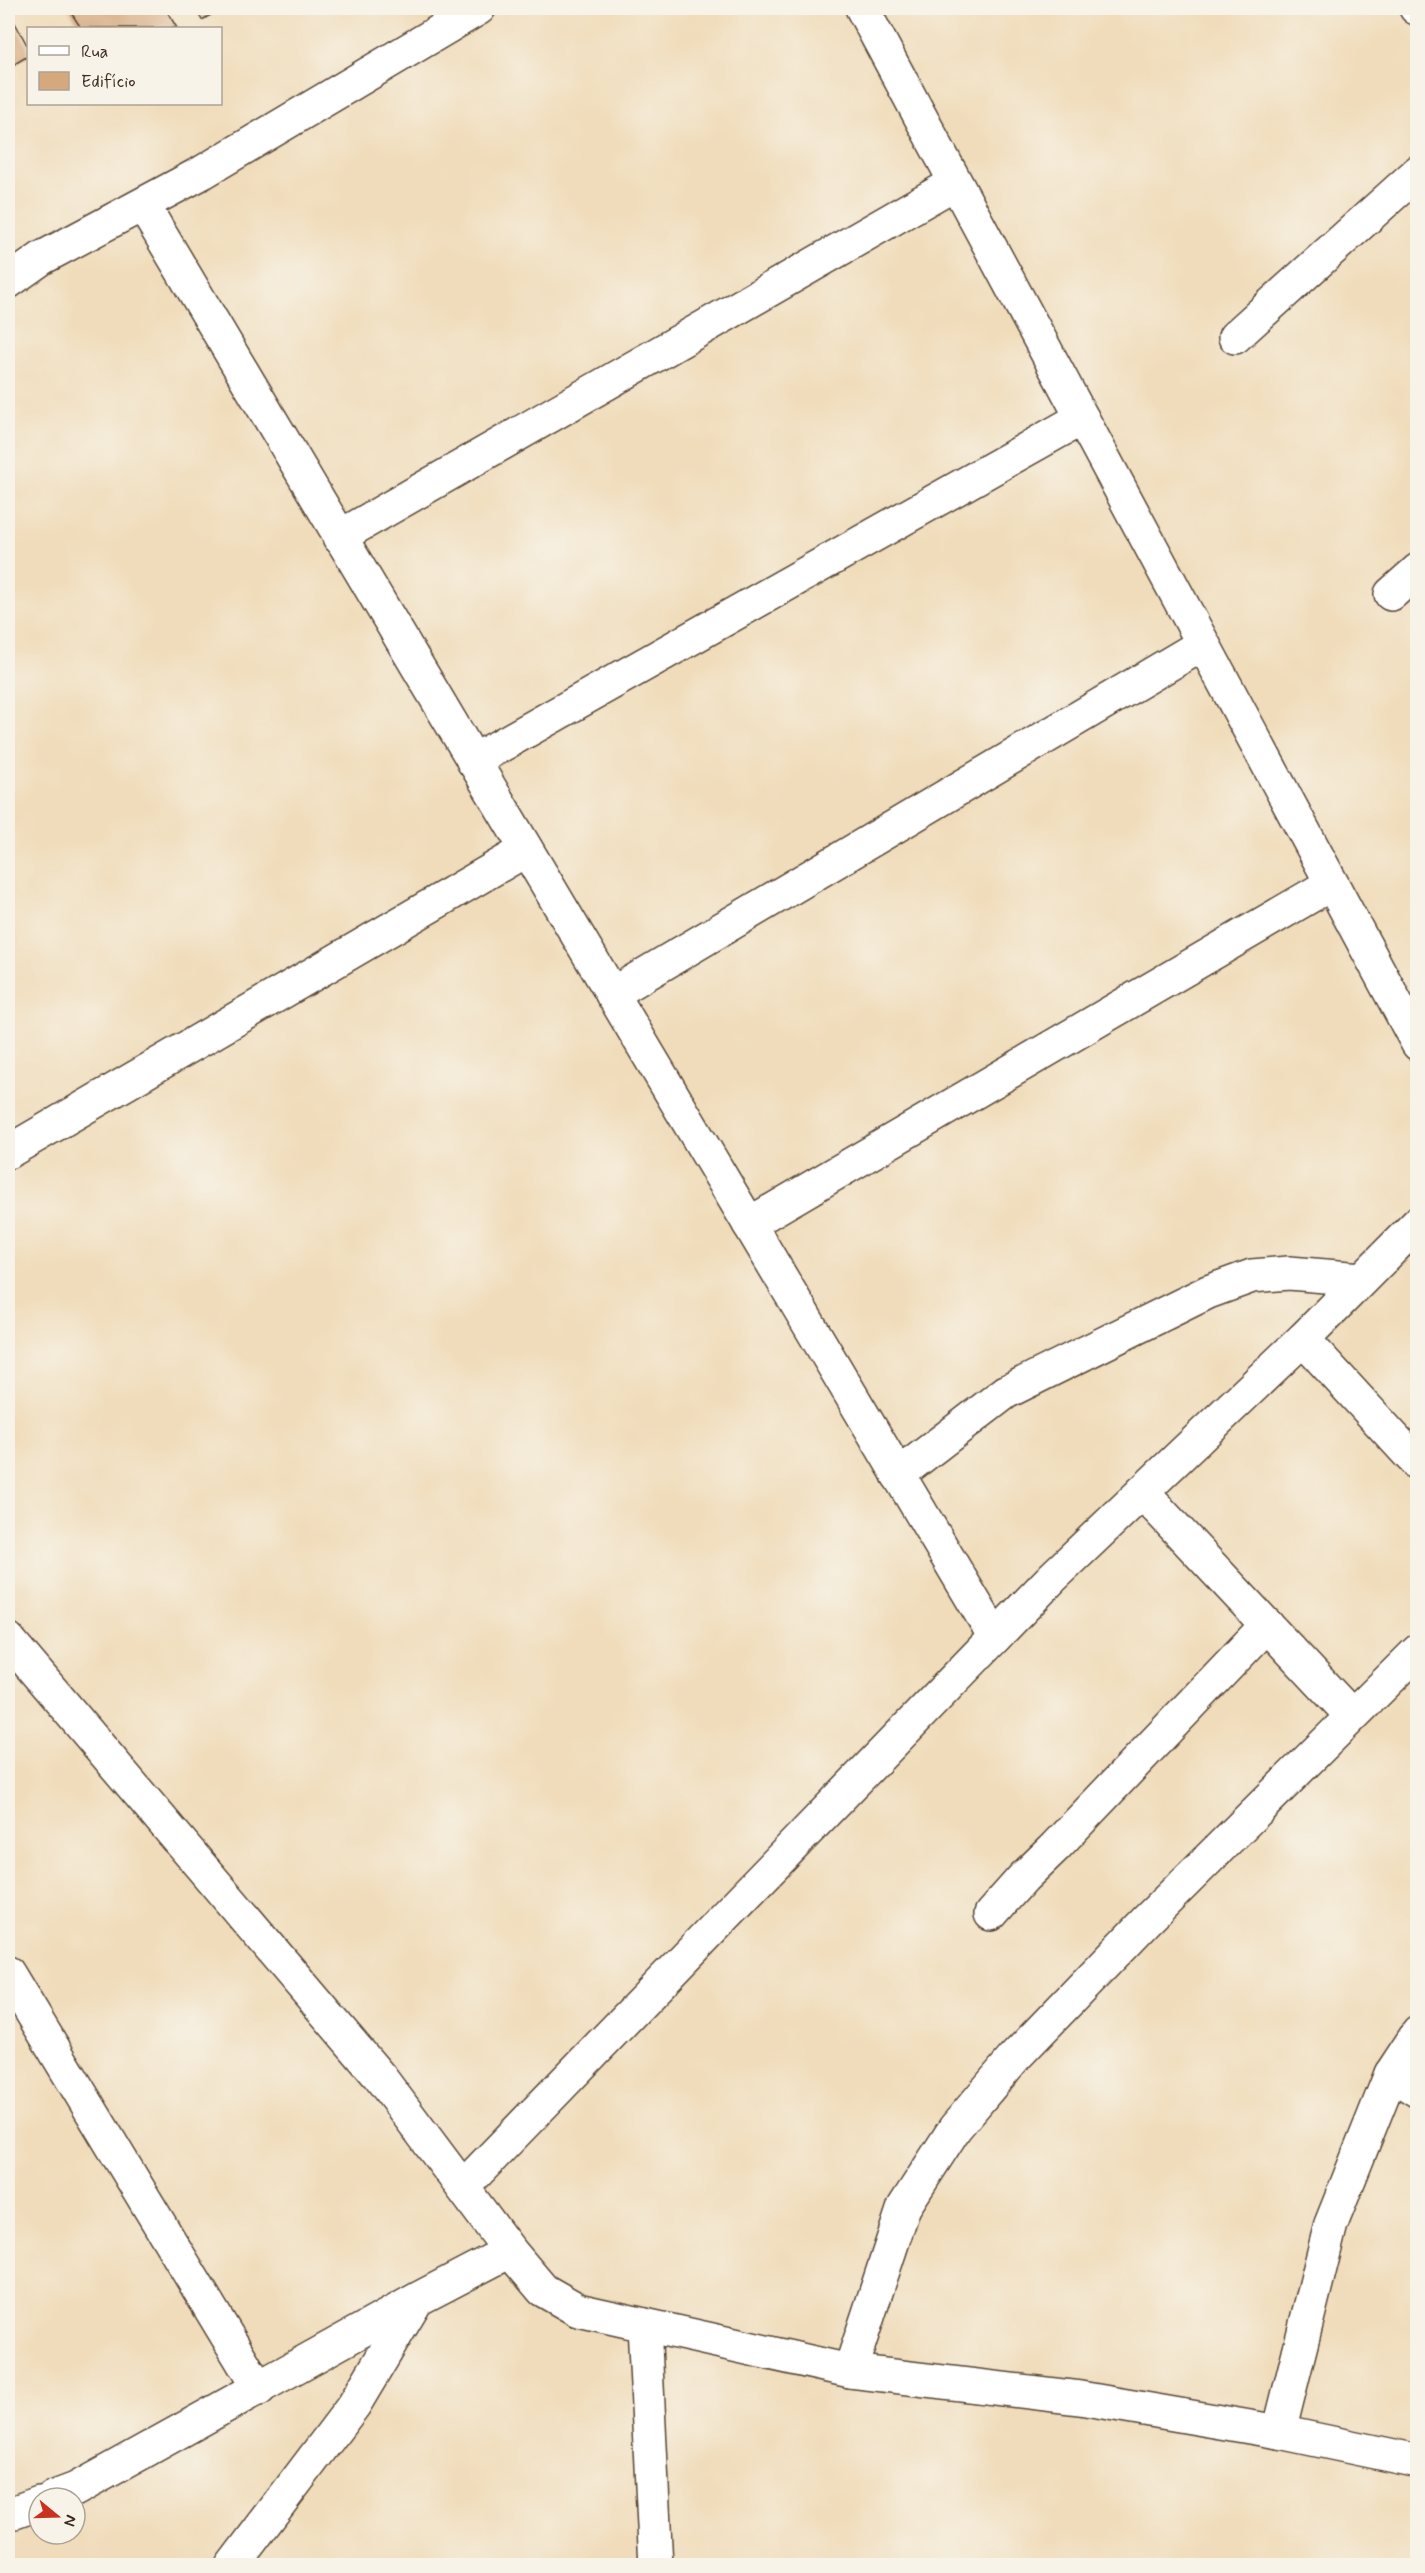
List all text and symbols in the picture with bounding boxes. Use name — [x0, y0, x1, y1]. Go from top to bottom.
legend — [27, 27, 222, 105]
text: Rua — [81, 40, 108, 64]
text: Edifício — [81, 70, 136, 94]
north arrow — [27, 2486, 87, 2546]
text: N — [58, 2512, 81, 2529]

